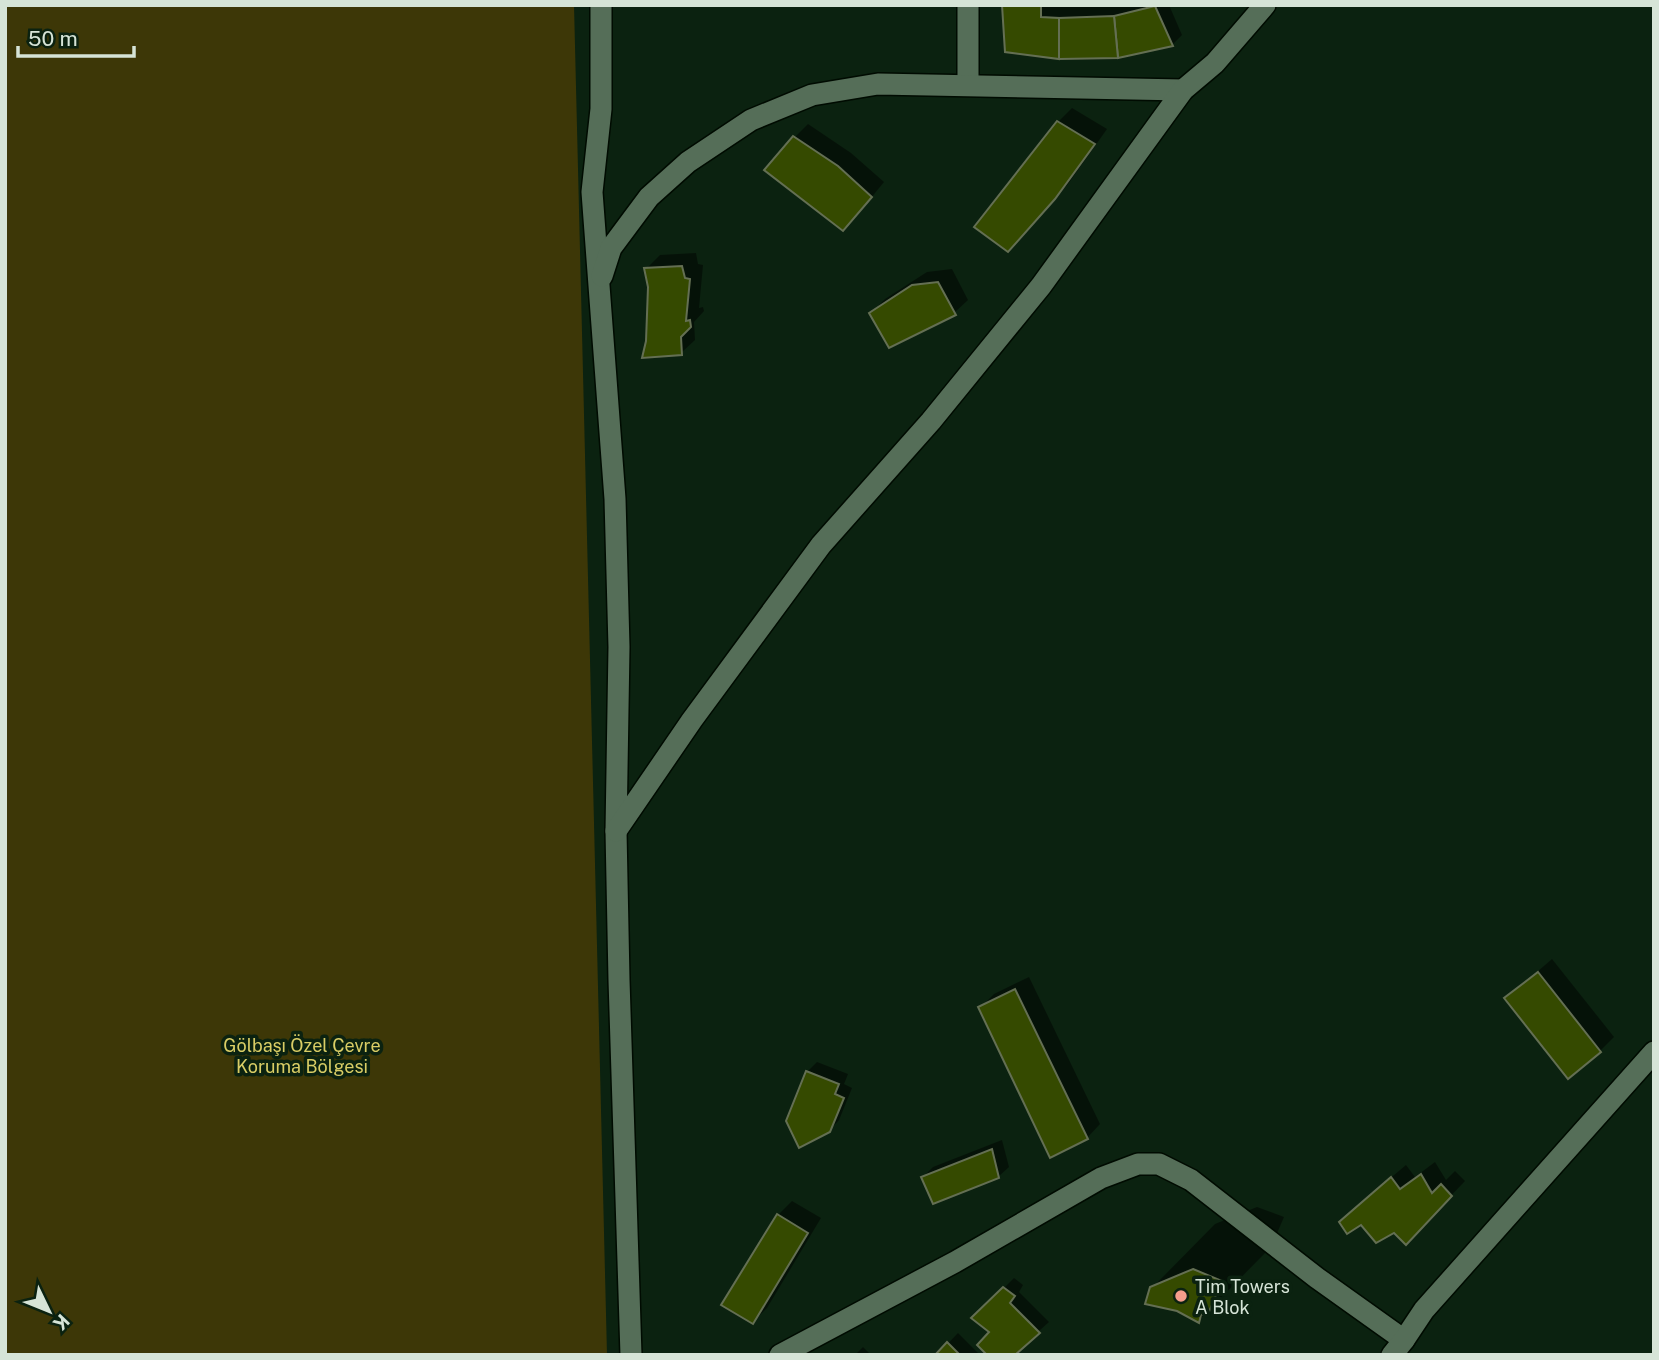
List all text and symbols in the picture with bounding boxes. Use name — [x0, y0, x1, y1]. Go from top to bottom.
scale bar — [18, 14, 133, 58]
text: 50 m — [28, 26, 78, 51]
park label: Gölbaşı Özel Çevre Koruma Bölgesi — [223, 1034, 381, 1077]
north arrow — [14, 1276, 84, 1346]
place label: Tim Towers A Blok — [1195, 1276, 1290, 1318]
marker: Tim Towers A Blok — [1173, 1288, 1189, 1304]
text: K — [48, 1310, 74, 1335]

